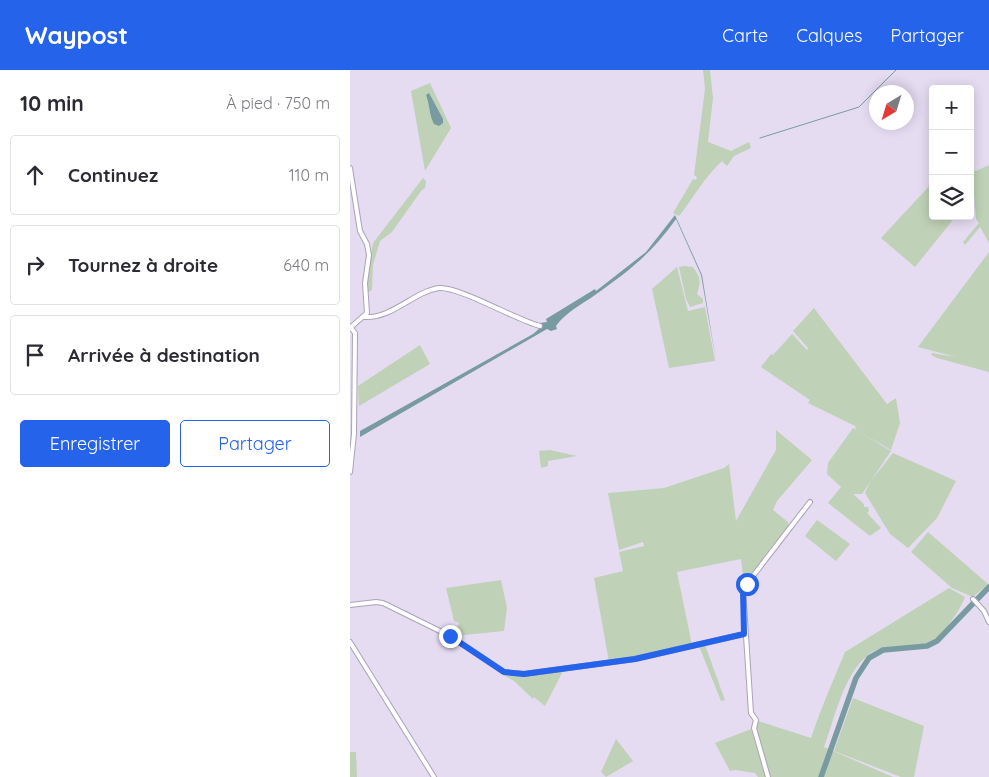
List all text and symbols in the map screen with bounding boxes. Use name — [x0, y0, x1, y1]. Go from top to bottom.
text: Waypost — [25, 20, 128, 50]
text: Carte — [722, 24, 768, 47]
text: Calques — [796, 24, 863, 47]
text: Partager — [891, 24, 964, 47]
north arrow — [869, 85, 914, 130]
map controls — [929, 85, 974, 220]
button: + — [929, 85, 974, 130]
text: 10 min — [20, 90, 84, 116]
text: À pied · 750 m — [226, 93, 330, 113]
button: − — [929, 130, 974, 175]
icon: ahead — [21, 161, 49, 189]
text: Continuez — [68, 163, 158, 187]
text: 110 m — [289, 165, 329, 185]
button: layers — [929, 175, 974, 220]
icon: right — [21, 251, 49, 279]
text: Tournez à droite — [68, 253, 218, 277]
text: 640 m — [283, 255, 329, 275]
icon: arrive — [21, 341, 49, 369]
text: Arrivée à destination — [68, 343, 260, 367]
button: Enregistrer — [20, 420, 170, 467]
button: Partager — [180, 420, 330, 467]
route start — [736, 573, 759, 596]
route end — [439, 625, 462, 648]

